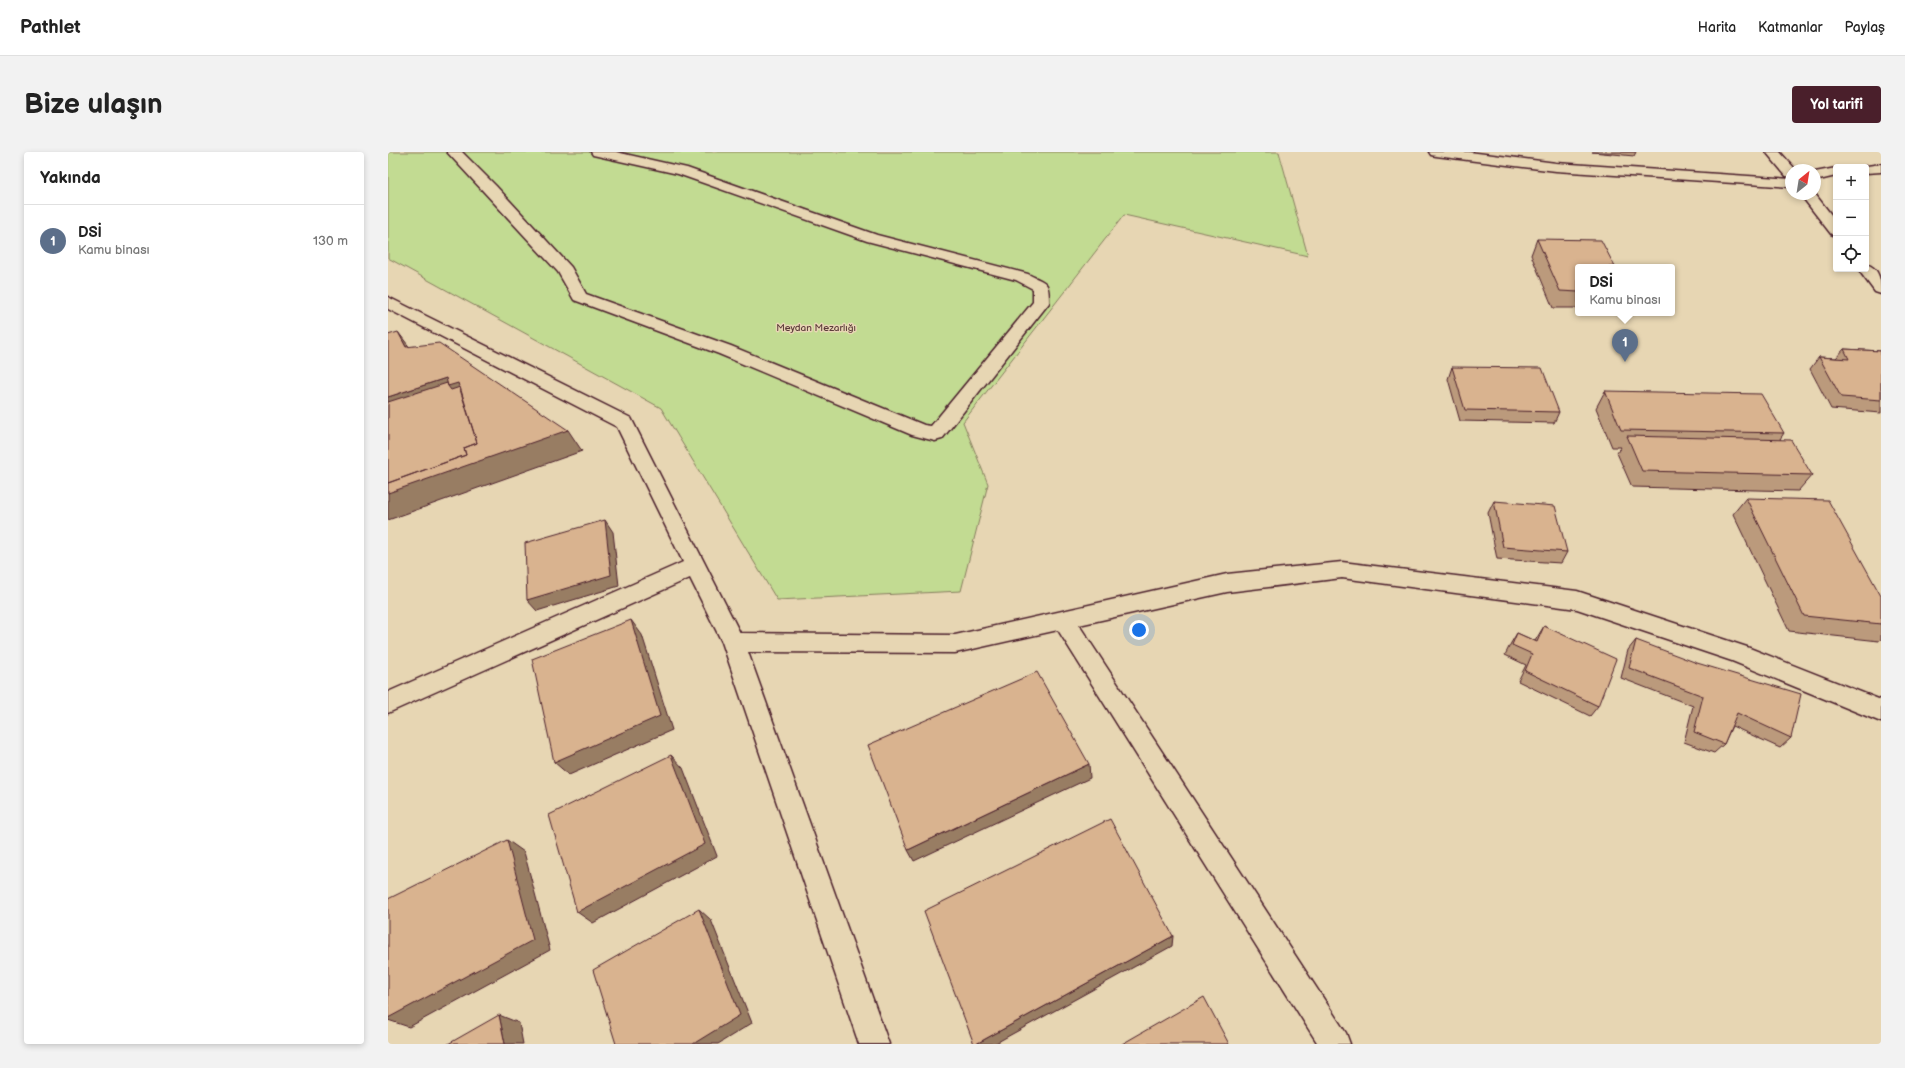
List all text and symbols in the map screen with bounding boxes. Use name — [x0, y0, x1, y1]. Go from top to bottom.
text: Pathlet — [20, 16, 81, 39]
text: Harita — [1698, 19, 1736, 36]
text: Katmanlar — [1758, 19, 1823, 36]
text: Paylaş — [1845, 19, 1885, 36]
button: Yol tarifi — [1792, 86, 1881, 123]
text: Bize ulaşın — [24, 88, 163, 121]
north arrow — [1785, 164, 1821, 200]
map controls — [1833, 164, 1869, 272]
button: + — [1833, 164, 1869, 200]
text: Yakında — [40, 168, 101, 188]
button: − — [1833, 200, 1869, 236]
text: DSİ — [78, 223, 102, 242]
text: 1 — [50, 233, 56, 249]
text: 130 m — [313, 233, 348, 249]
button: locate — [1833, 236, 1869, 272]
text: Kamu binası — [78, 242, 150, 258]
popup — [1575, 264, 1675, 316]
text: DSİ — [1589, 273, 1613, 292]
text: Kamu binası — [1589, 292, 1661, 308]
park label: Meydan Mezarlığı — [776, 322, 856, 334]
pin: 1 — [1612, 329, 1638, 362]
your location — [1129, 620, 1149, 640]

